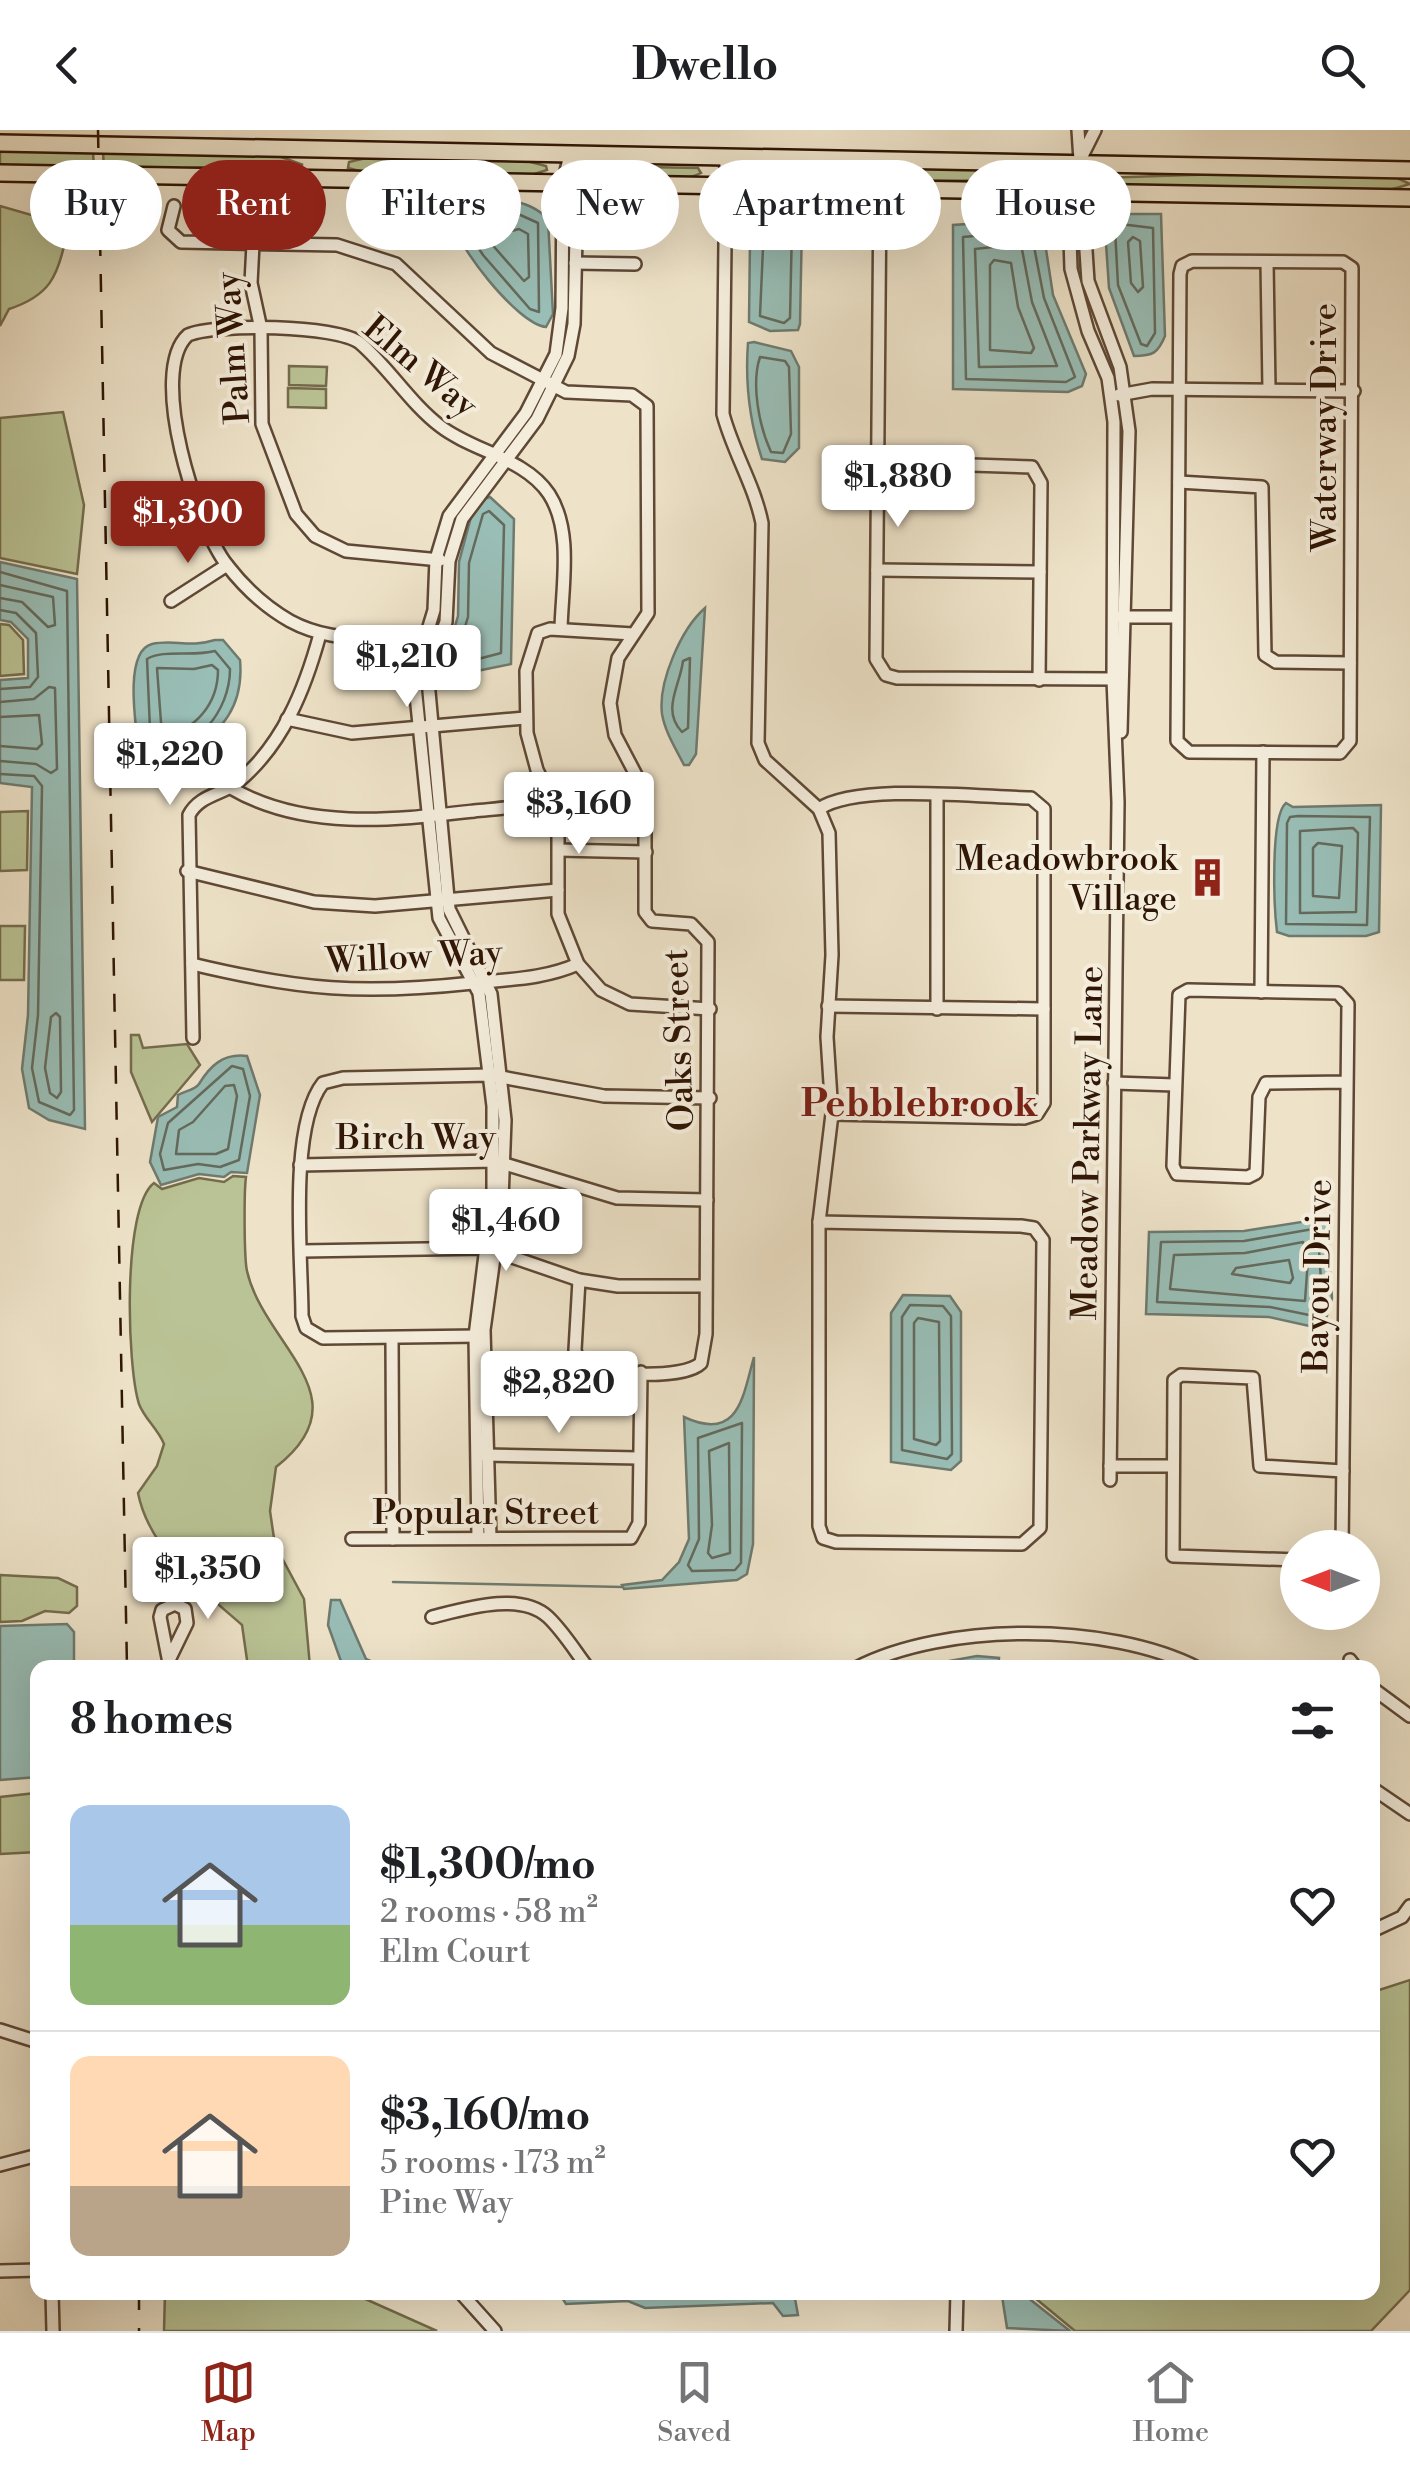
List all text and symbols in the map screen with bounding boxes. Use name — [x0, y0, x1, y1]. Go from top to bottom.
text: Dwello — [632, 37, 778, 94]
icon: back — [40, 38, 95, 93]
icon: search — [1315, 38, 1370, 93]
chip: Buy — [30, 160, 162, 250]
chip: Rent — [182, 160, 326, 250]
chip: Filters — [346, 160, 521, 250]
chip: New — [541, 160, 679, 250]
chip: Apartment — [699, 160, 941, 250]
chip: House — [961, 160, 1131, 250]
street label: Palm Way — [207, 270, 260, 425]
street label: Waterway Drive — [1304, 303, 1347, 552]
street label: Elm Way — [354, 307, 487, 428]
pin: $1,880 — [817, 445, 979, 530]
text: $1,880 — [844, 457, 952, 497]
pin: $1,300 — [107, 481, 269, 566]
text: $1,300 — [133, 493, 243, 533]
pin: $1,210 — [326, 625, 488, 710]
text: $1,210 — [356, 637, 458, 677]
pin: $1,220 — [89, 723, 251, 808]
text: $1,220 — [116, 735, 224, 775]
pin: $3,160 — [498, 772, 660, 857]
text: $3,160 — [526, 784, 632, 824]
place label: Meadowbrook Village — [955, 838, 1179, 921]
building icon: Meadowbrook Village — [1186, 857, 1228, 899]
street label: Willow Way — [324, 931, 505, 984]
street label: Oaks Street — [655, 948, 704, 1132]
street label: Meadow Parkway Lane — [1064, 965, 1113, 1321]
district label: Pebblebrook — [801, 1081, 1038, 1128]
street label: Birch Way — [335, 1117, 497, 1160]
street label: Bayou Drive — [1295, 1179, 1342, 1375]
pin: $1,460 — [425, 1189, 587, 1274]
text: $1,460 — [451, 1201, 561, 1241]
pin: $2,820 — [478, 1351, 640, 1436]
text: $2,820 — [503, 1363, 615, 1403]
street label: Popular Street — [373, 1492, 599, 1535]
north arrow — [1280, 1530, 1380, 1630]
map controls — [1280, 1530, 1380, 1630]
pin: $1,350 — [127, 1537, 289, 1622]
text: $1,350 — [155, 1549, 261, 1589]
icon: filters — [1285, 1693, 1340, 1748]
text: 8 homes — [70, 1694, 233, 1747]
text: $1,300/mo — [380, 1839, 596, 1892]
icon: home — [150, 1845, 270, 1965]
icon: heart — [1285, 1878, 1340, 1933]
text: 2 rooms · 58 m² — [380, 1892, 598, 1932]
text: Elm Court — [380, 1932, 530, 1972]
text: $3,160/mo — [380, 2090, 590, 2143]
icon: home — [150, 2096, 270, 2216]
icon: heart — [1285, 2129, 1340, 2184]
text: 5 rooms · 173 m² — [380, 2143, 606, 2183]
text: Pine Way — [380, 2183, 513, 2223]
tab: Map — [201, 2355, 256, 2450]
tab: Saved — [657, 2355, 731, 2450]
tab: Home — [1132, 2355, 1209, 2450]

